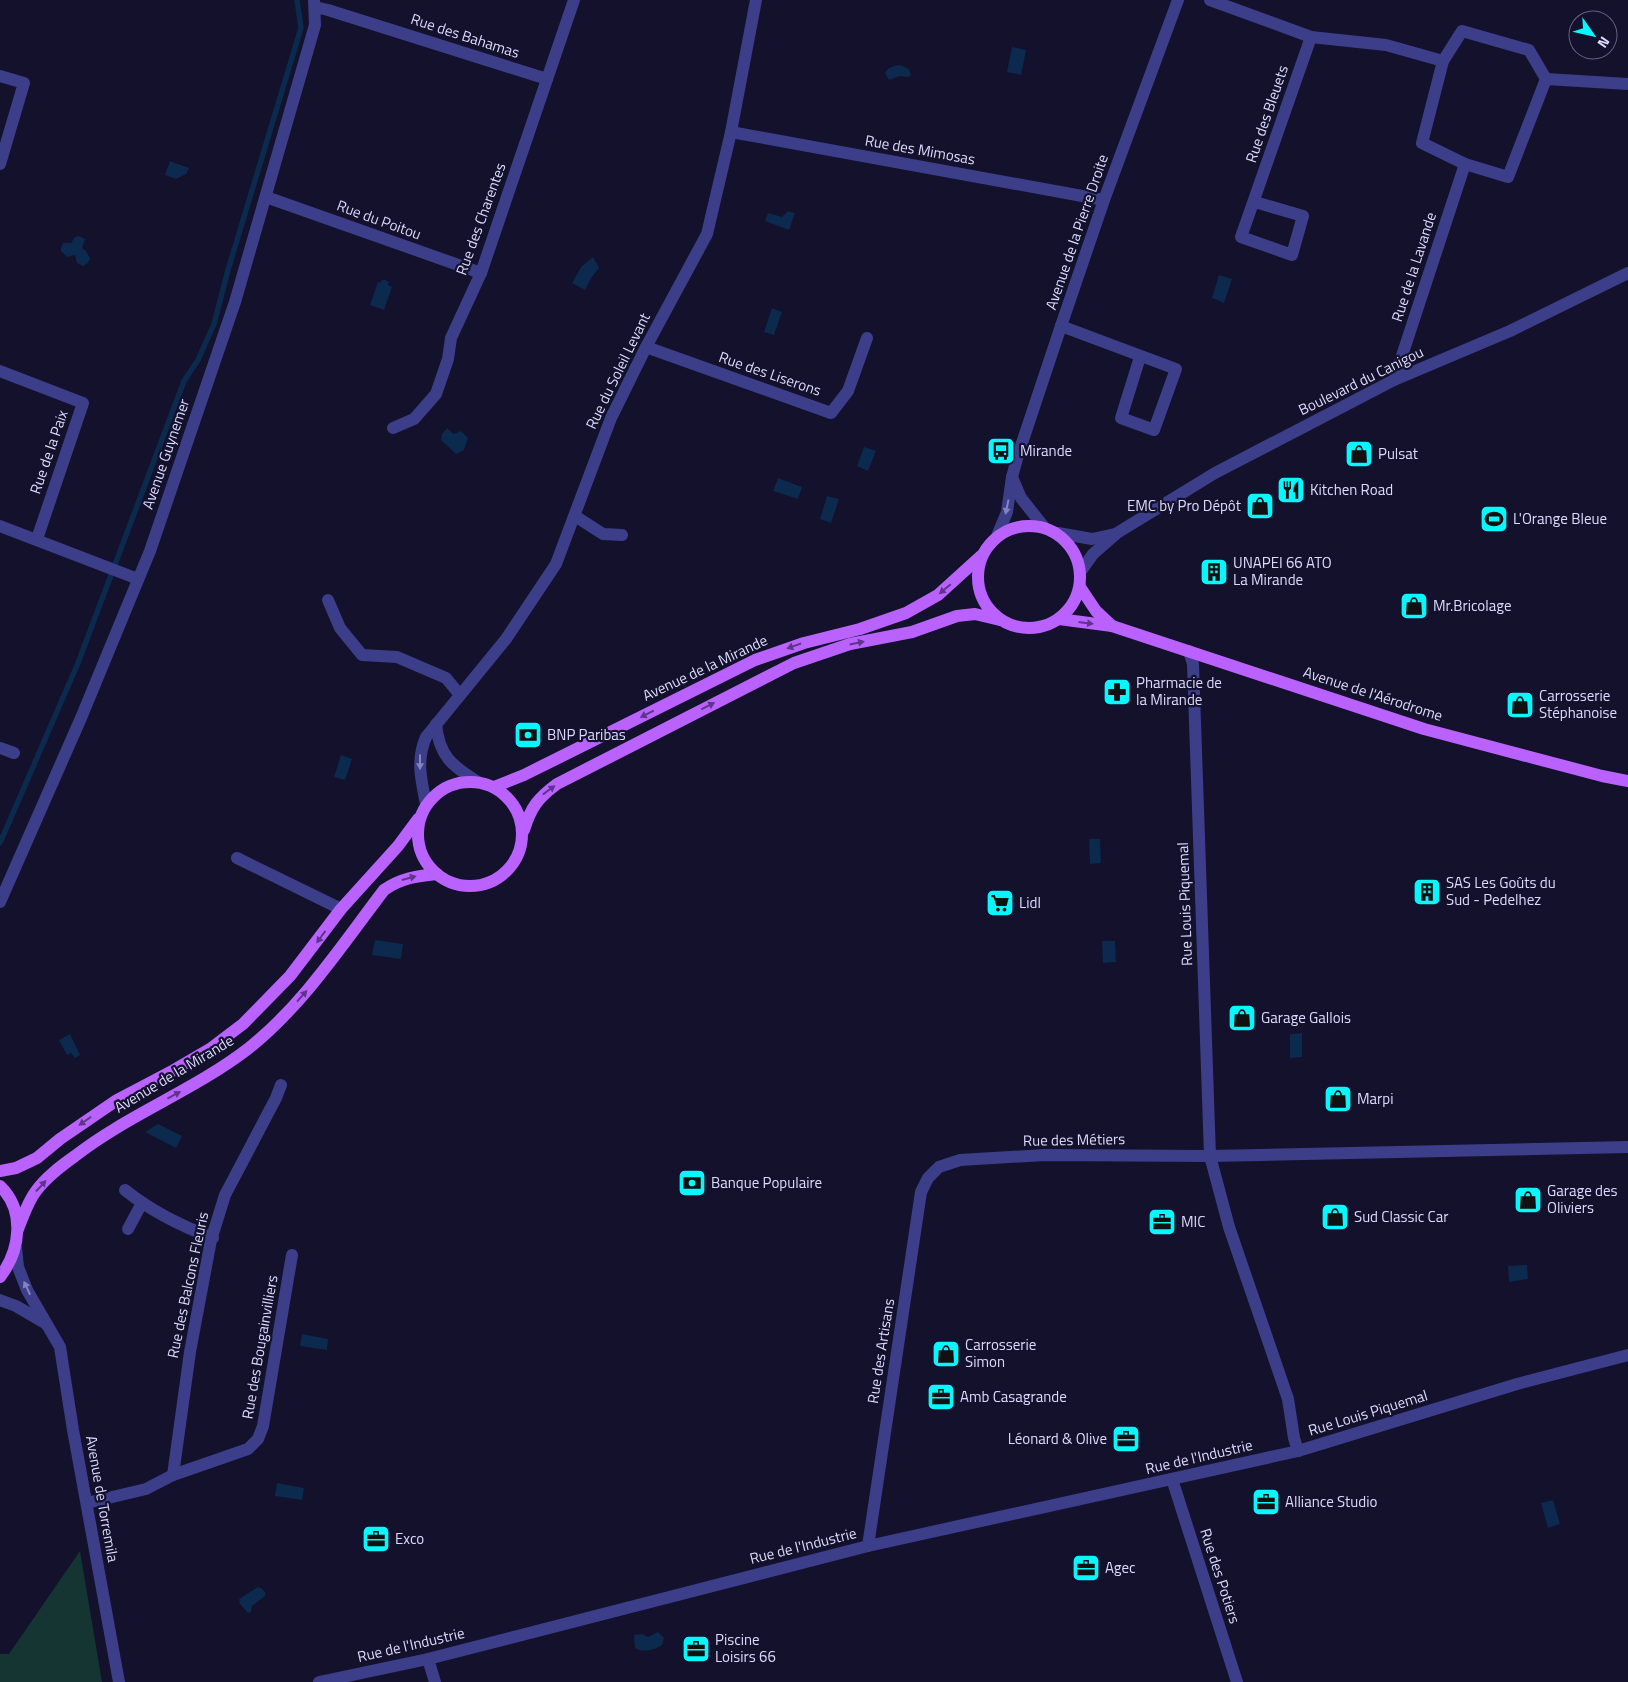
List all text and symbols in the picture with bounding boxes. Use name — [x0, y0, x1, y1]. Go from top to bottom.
street label: Rue des Bahamas — [408, 7, 523, 64]
north arrow — [1568, 10, 1618, 60]
text: N — [1593, 33, 1616, 52]
street label: Rue des Bleuets — [1239, 62, 1294, 166]
street label: Rue des Mimosas — [863, 128, 977, 171]
street label: Avenue de la Pierre Droite — [1039, 151, 1114, 313]
street label: Rue des Charentes — [450, 159, 512, 278]
street label: Rue du Poitou — [334, 194, 425, 245]
street label: Rue de la Lavande — [1385, 209, 1442, 325]
street label: Rue du Soleil Levant — [579, 308, 656, 433]
street label: Boulevard du Canigou — [1294, 340, 1427, 421]
street label: Rue des Liserons — [716, 345, 824, 402]
street label: Avenue Guynemer — [136, 395, 195, 512]
street label: Rue de la Paix — [23, 407, 74, 497]
bus stop icon: Mirande — [986, 436, 1016, 466]
place label: Mirande — [1020, 439, 1072, 462]
shop icon: Pulsat — [1344, 439, 1374, 469]
place label: Pulsat — [1378, 442, 1419, 465]
restaurant icon: Kitchen Road — [1276, 475, 1306, 505]
place label: Kitchen Road — [1310, 478, 1393, 501]
shop icon: EMC by Pro Dépôt — [1245, 491, 1275, 521]
place label: EMC by Pro Dépôt — [1127, 494, 1242, 517]
one-way arrow — [1003, 500, 1011, 515]
sports icon: L'Orange Bleue — [1479, 504, 1509, 534]
place label: L'Orange Bleue — [1513, 507, 1607, 530]
place label: UNAPEI 66 ATO La Mirande — [1233, 551, 1332, 591]
building icon: UNAPEI 66 ATO La Mirande — [1199, 557, 1229, 587]
one-way arrow — [939, 583, 951, 594]
shop icon: Mr.Bricolage — [1399, 591, 1429, 621]
place label: Mr.Bricolage — [1433, 594, 1512, 617]
one-way arrow — [1078, 619, 1094, 627]
street label: Avenue de la Mirande — [639, 628, 771, 707]
one-way arrow — [850, 639, 865, 647]
one-way arrow — [787, 643, 802, 650]
street label: Avenue de l'Aérodrome — [1300, 660, 1446, 727]
place label: Pharmacie de la Mirande — [1136, 671, 1222, 711]
pharmacy icon: Pharmacie de la Mirande — [1102, 677, 1132, 707]
place label: Carrosserie Stéphanoise — [1539, 684, 1617, 724]
shop icon: Carrosserie Stéphanoise — [1505, 690, 1535, 720]
one-way arrow — [701, 702, 716, 710]
one-way arrow — [640, 710, 654, 718]
bank icon: BNP Paribas — [513, 720, 543, 750]
place label: BNP Paribas — [547, 723, 626, 746]
one-way arrow — [416, 754, 424, 770]
one-way arrow — [542, 784, 555, 795]
street label: Rue Louis Piquemal — [1171, 842, 1198, 966]
place label: SAS Les Goûts du Sud - Pedelhez — [1446, 871, 1556, 911]
one-way arrow — [402, 874, 417, 882]
building icon: SAS Les Goûts du Sud - Pedelhez — [1412, 877, 1442, 907]
supermarket icon: Lidl — [985, 888, 1015, 918]
place label: Lidl — [1019, 891, 1041, 914]
one-way arrow — [316, 930, 326, 944]
one-way arrow — [296, 991, 308, 1003]
shop icon: Garage Gallois — [1227, 1003, 1257, 1033]
place label: Garage Gallois — [1261, 1006, 1351, 1029]
street label: Avenue de la Mirande — [110, 1029, 238, 1118]
shop icon: Marpi — [1323, 1084, 1353, 1114]
place label: Marpi — [1357, 1087, 1394, 1110]
one-way arrow — [167, 1090, 181, 1099]
one-way arrow — [78, 1116, 92, 1126]
street label: Rue des Métiers — [1023, 1127, 1125, 1152]
bank icon: Banque Populaire — [677, 1168, 707, 1198]
place label: Banque Populaire — [711, 1171, 822, 1194]
place label: Garage des Oliviers — [1547, 1179, 1618, 1219]
one-way arrow — [35, 1180, 47, 1192]
shop icon: Garage des Oliviers — [1513, 1185, 1543, 1215]
shop icon: Sud Classic Car — [1320, 1202, 1350, 1232]
place label: Sud Classic Car — [1354, 1205, 1448, 1228]
office icon: MIC — [1147, 1207, 1177, 1237]
street label: Rue des Balcons Fleuris — [161, 1210, 214, 1360]
place label: MIC — [1181, 1210, 1205, 1233]
street label: Rue des Bougainvilliers — [236, 1273, 284, 1421]
one-way arrow — [23, 1280, 31, 1295]
street label: Rue des Artisans — [861, 1297, 900, 1405]
place label: Carrosserie Simon — [965, 1333, 1036, 1373]
shop icon: Carrosserie Simon — [931, 1339, 961, 1369]
office icon: Amb Casagrande — [926, 1382, 956, 1412]
street label: Rue Louis Piquemal — [1305, 1383, 1430, 1442]
place label: Amb Casagrande — [960, 1385, 1067, 1408]
office icon: Léonard & Olive — [1111, 1424, 1141, 1454]
place label: Léonard & Olive — [1008, 1427, 1107, 1450]
street label: Rue de l'Industrie — [1143, 1433, 1255, 1480]
street label: Avenue de Torremila — [80, 1434, 125, 1564]
office icon: Alliance Studio — [1251, 1487, 1281, 1517]
place label: Alliance Studio — [1285, 1490, 1377, 1513]
street label: Rue de l'Industrie — [747, 1521, 859, 1570]
office icon: Exco — [361, 1524, 391, 1554]
street label: Rue des Potiers — [1194, 1525, 1247, 1626]
place label: Exco — [395, 1527, 424, 1550]
office icon: Agec — [1071, 1553, 1101, 1583]
place label: Agec — [1105, 1556, 1136, 1579]
street label: Rue de l'Industrie — [355, 1621, 467, 1668]
place label: Piscine Loisirs 66 — [715, 1628, 776, 1668]
office icon: Piscine Loisirs 66 — [681, 1634, 711, 1664]

